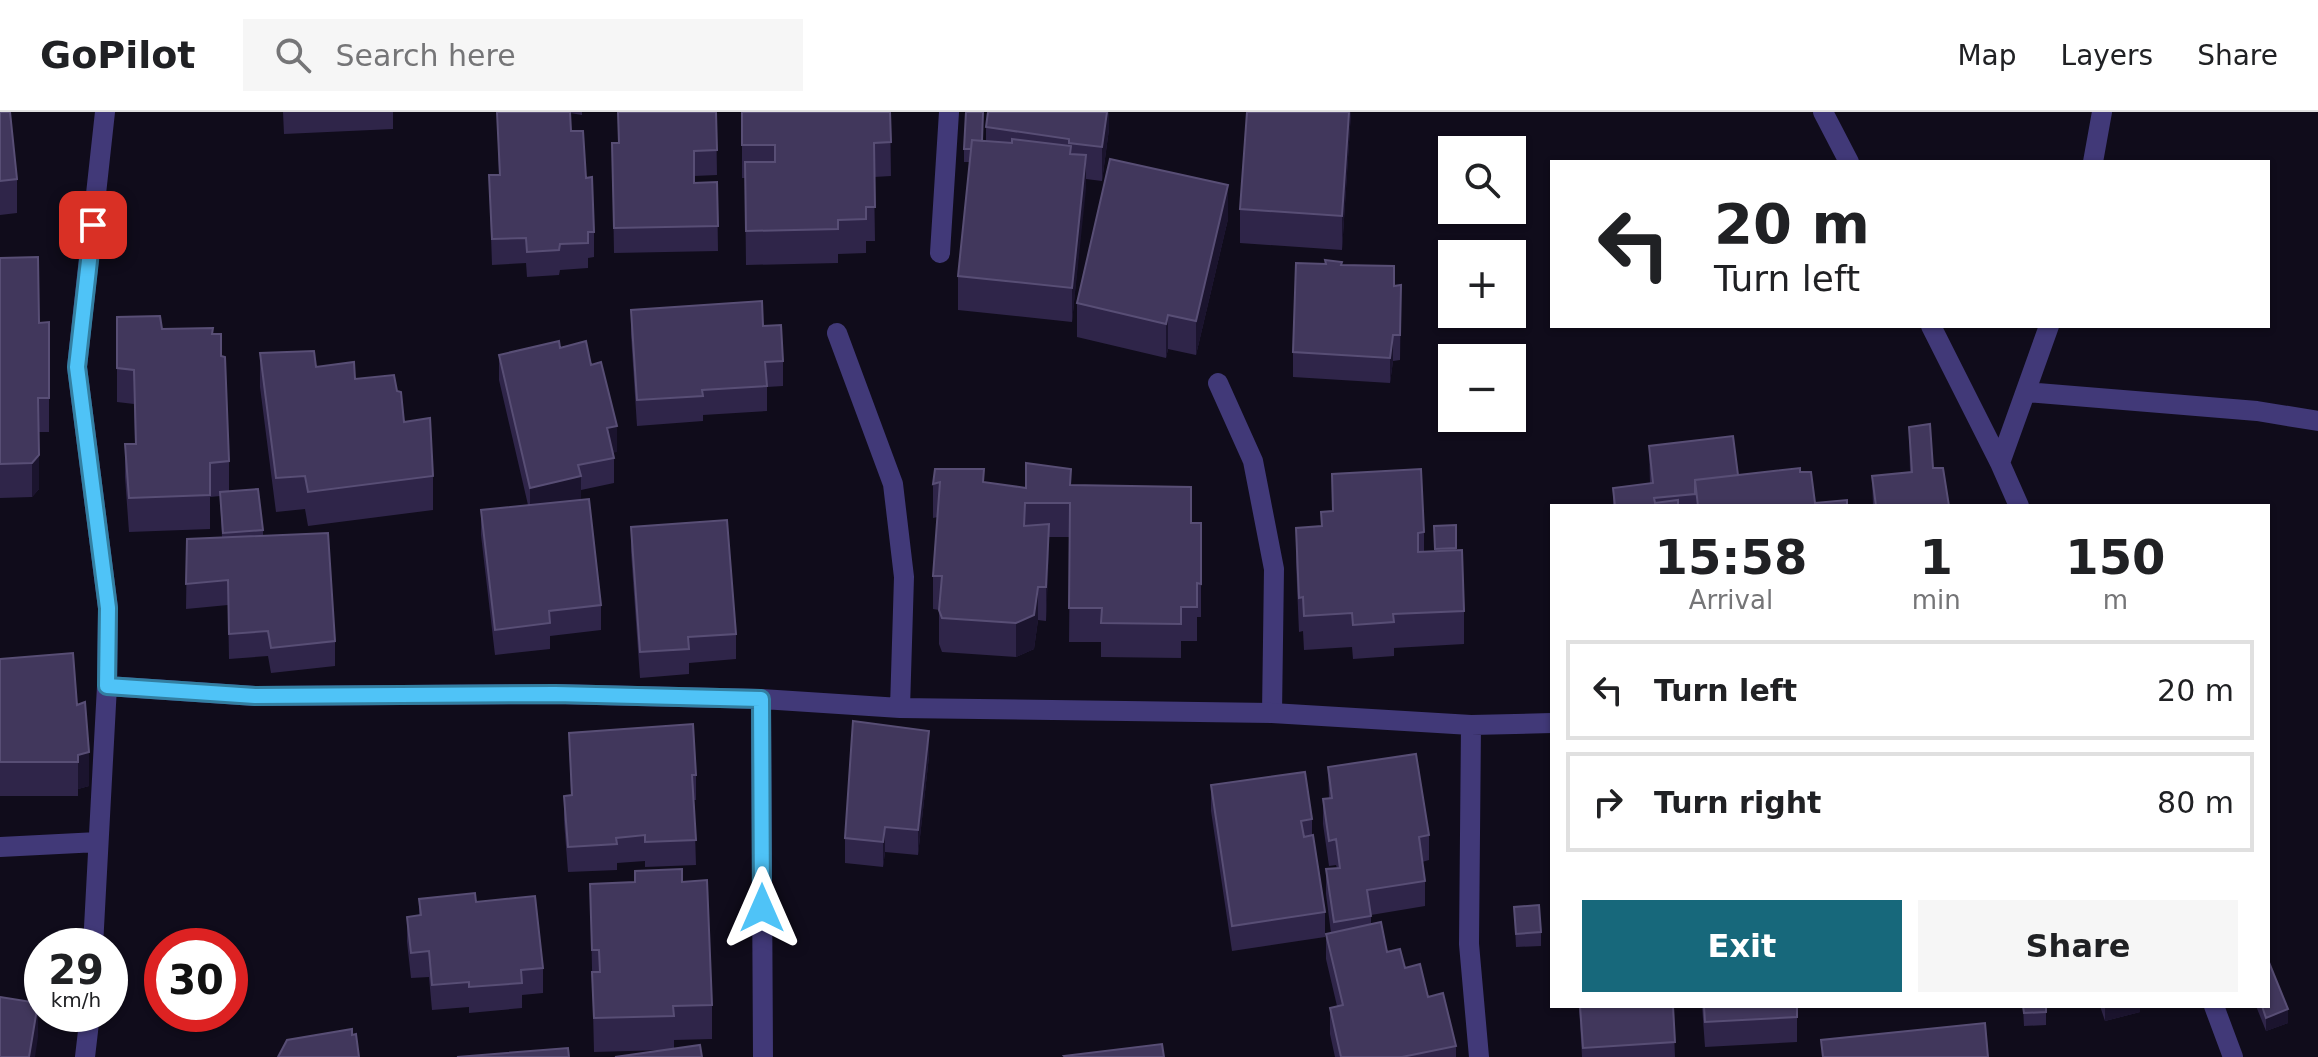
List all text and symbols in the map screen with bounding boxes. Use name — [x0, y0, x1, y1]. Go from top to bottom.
search box — [243, 19, 803, 91]
text: GoPilot — [40, 33, 195, 77]
icon: search — [271, 33, 315, 77]
text: Search here — [335, 38, 516, 73]
text: Map — [1957, 39, 2017, 72]
text: Layers — [2061, 39, 2153, 72]
text: Share — [2197, 39, 2278, 72]
map controls — [1438, 136, 1526, 432]
button: search — [1438, 136, 1526, 224]
pin — [59, 191, 127, 259]
text: 20 m — [1714, 191, 1870, 256]
icon: left — [1582, 192, 1686, 296]
icon: arrive — [71, 203, 115, 247]
button: + — [1438, 240, 1526, 328]
text: Turn left — [1714, 258, 1860, 299]
button: − — [1438, 344, 1526, 432]
text: 15:58 — [1654, 529, 1807, 585]
text: 1 — [1920, 529, 1953, 585]
text: 150 — [2065, 529, 2165, 585]
text: Arrival — [1689, 585, 1773, 615]
text: min — [1912, 585, 1961, 615]
text: m — [2103, 585, 2128, 615]
icon: left — [1586, 668, 1630, 712]
text: Turn left — [1654, 673, 1797, 708]
text: 20 m — [2157, 673, 2234, 708]
icon: right — [1586, 780, 1630, 824]
text: Turn right — [1654, 785, 1821, 820]
text: 80 m — [2157, 785, 2234, 820]
position arrow — [720, 866, 804, 950]
button: Exit — [1582, 900, 1902, 992]
button: Share — [1918, 900, 2238, 992]
speed limit sign: 30 — [144, 928, 248, 1032]
text: 29 — [48, 947, 104, 993]
text: km/h — [51, 988, 101, 1012]

